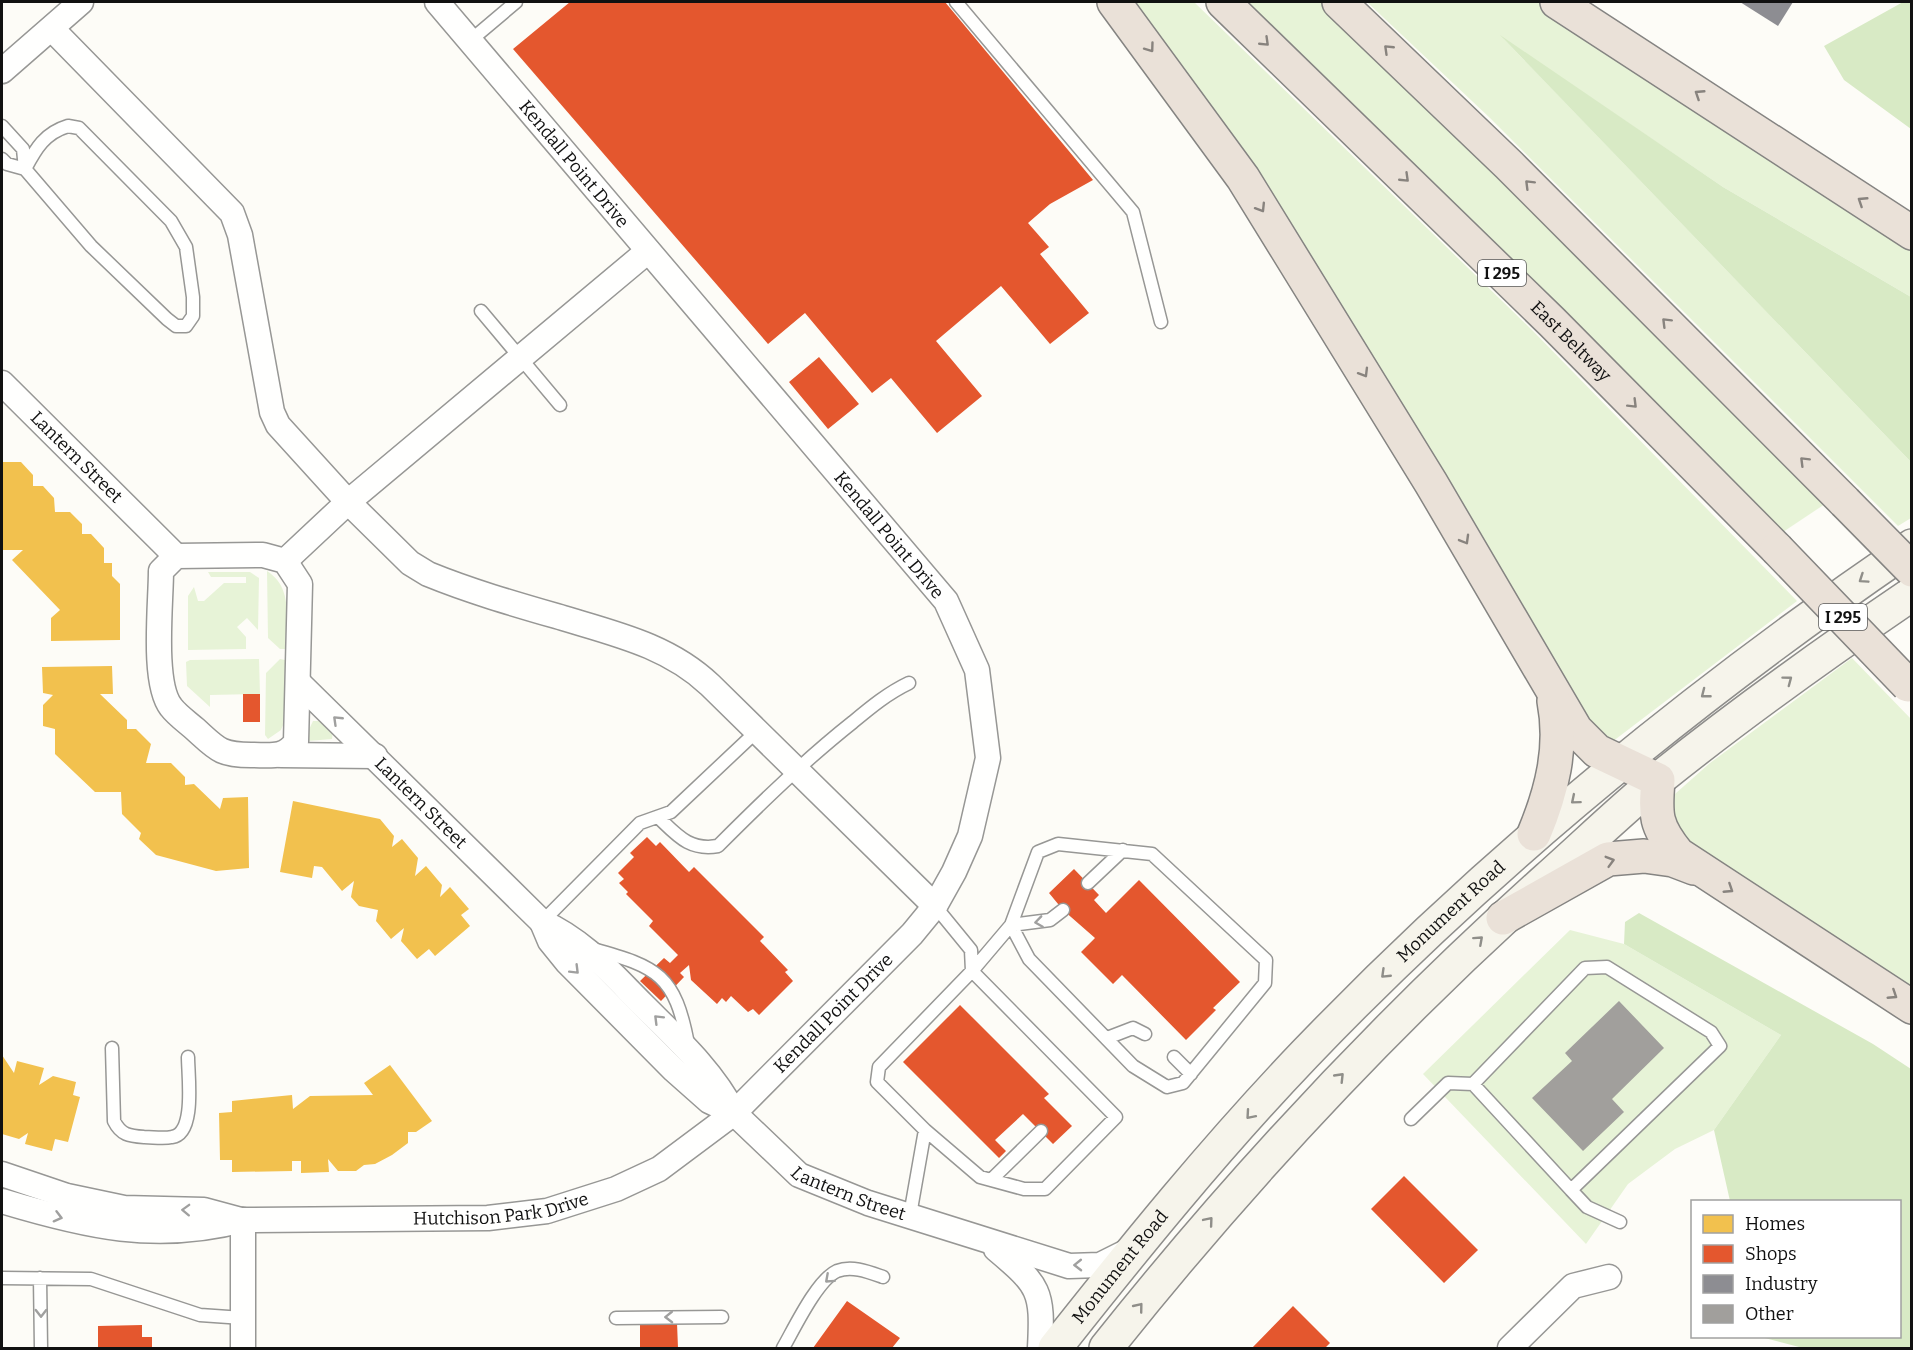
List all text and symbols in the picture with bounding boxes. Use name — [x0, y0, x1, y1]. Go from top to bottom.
one-way arrow — [1259, 35, 1269, 46]
one-way arrow — [1143, 41, 1154, 52]
one-way arrow — [1385, 45, 1396, 56]
one-way arrow — [1695, 90, 1705, 102]
street label: Kendall Point Drive — [514, 96, 634, 232]
one-way arrow — [1398, 171, 1408, 182]
one-way arrow — [1525, 181, 1536, 192]
one-way arrow — [1858, 197, 1869, 208]
one-way arrow — [1254, 202, 1266, 212]
road number: I 295 — [1478, 260, 1526, 286]
street label: East Beltway — [1526, 296, 1616, 387]
one-way arrow — [1663, 319, 1674, 330]
one-way arrow — [1357, 367, 1369, 377]
one-way arrow — [1626, 396, 1637, 407]
street label: Lantern Street — [26, 407, 127, 508]
one-way arrow — [1800, 457, 1811, 468]
street label: Kendall Point Drive — [829, 467, 949, 603]
one-way arrow — [1457, 534, 1469, 544]
one-way arrow — [1859, 572, 1870, 583]
road number: I 295 — [1819, 604, 1867, 630]
one-way arrow — [1781, 677, 1792, 688]
one-way arrow — [1701, 686, 1712, 697]
one-way arrow — [334, 716, 344, 727]
street label: Lantern Street — [370, 753, 472, 853]
one-way arrow — [1571, 793, 1582, 804]
one-way arrow — [1604, 855, 1614, 868]
street label: Monument Road — [1392, 856, 1510, 967]
one-way arrow — [1723, 881, 1733, 893]
one-way arrow — [1034, 915, 1044, 927]
one-way arrow — [1473, 936, 1483, 947]
street label: Kendall Point Drive — [769, 949, 897, 1078]
one-way arrow — [568, 962, 579, 973]
one-way arrow — [1381, 967, 1392, 978]
one-way arrow — [1886, 987, 1897, 998]
one-way arrow — [654, 1016, 665, 1027]
one-way arrow — [1333, 1073, 1344, 1084]
one-way arrow — [1246, 1108, 1257, 1119]
street label: Lantern Street — [786, 1162, 909, 1225]
street label: Hutchison Park Drive — [413, 1187, 591, 1230]
legend — [1691, 1200, 1901, 1338]
one-way arrow — [181, 1203, 190, 1216]
street label: Monument Road — [1068, 1205, 1173, 1328]
one-way arrow — [52, 1210, 62, 1223]
text: Homes — [1745, 1213, 1805, 1235]
one-way arrow — [1202, 1217, 1213, 1228]
text: Shops — [1745, 1243, 1797, 1265]
one-way arrow — [1074, 1259, 1083, 1272]
one-way arrow — [825, 1272, 835, 1283]
text: Industry — [1745, 1273, 1818, 1295]
one-way arrow — [1131, 1303, 1142, 1314]
text: Other — [1745, 1303, 1794, 1325]
one-way arrow — [35, 1309, 47, 1318]
one-way arrow — [664, 1311, 673, 1323]

